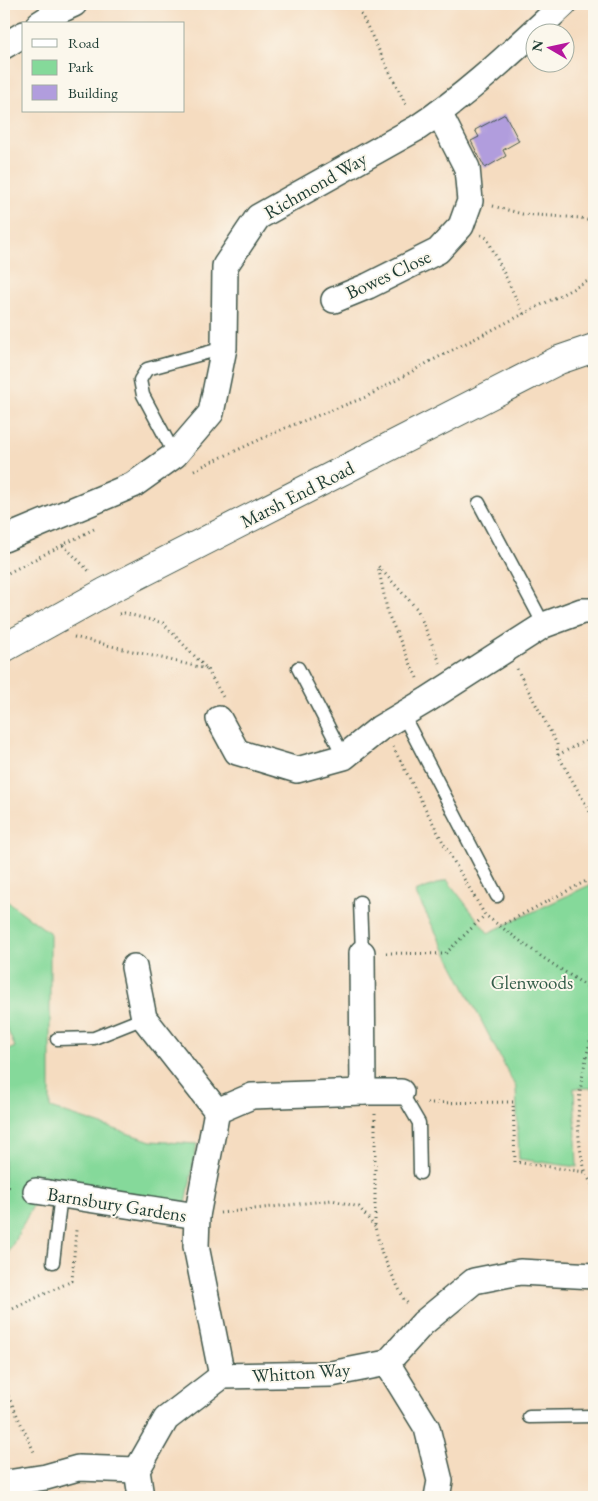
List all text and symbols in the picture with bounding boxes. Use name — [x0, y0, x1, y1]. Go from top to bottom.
legend — [22, 22, 185, 112]
north arrow — [526, 22, 576, 72]
text: Road — [68, 33, 100, 52]
text: N — [527, 38, 547, 53]
text: Park — [68, 57, 95, 76]
text: Building — [68, 83, 118, 102]
street label: Richmond Way — [259, 146, 372, 225]
street label: Bowes Close — [342, 244, 435, 305]
street label: Marsh End Road — [236, 455, 359, 534]
park label: Glenwoods — [491, 970, 573, 995]
street label: Barnsbury Gardens — [46, 1181, 188, 1228]
street label: Whitton Way — [251, 1357, 352, 1388]

